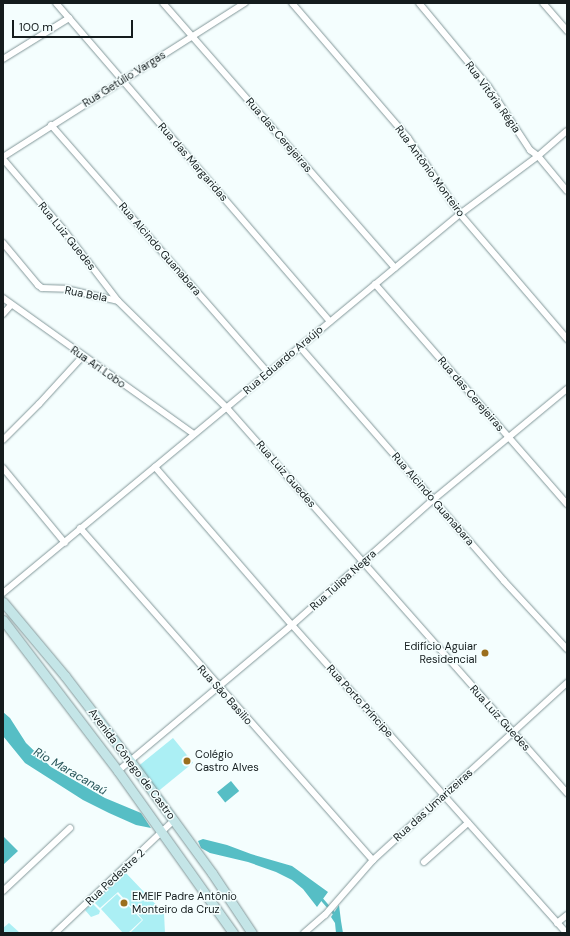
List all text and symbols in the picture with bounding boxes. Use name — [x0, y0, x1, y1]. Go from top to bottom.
scale bar — [14, 12, 135, 38]
text: 100 m — [19, 19, 53, 35]
street label: Rua Getúlio Vargas — [80, 48, 168, 110]
street label: Rua Vitória Régia — [463, 59, 523, 135]
street label: Rua das Cerejeiras — [243, 95, 315, 175]
street label: Rua das Margaridas — [155, 120, 231, 204]
street label: Rua Antônio Monteiro — [392, 123, 468, 219]
street label: Rua Luiz Guedes — [35, 199, 99, 273]
street label: Rua Alcindo Guanabara — [116, 200, 204, 298]
street label: Rua Bela — [64, 283, 108, 305]
street label: Rua Eduardo Araújo — [240, 323, 326, 397]
street label: Rua Ari Lobo — [68, 343, 128, 391]
street label: Rua das Cerejeiras — [435, 354, 507, 434]
street label: Rua Luiz Guedes — [253, 438, 319, 510]
street label: Rua Alcindo Guanabara — [389, 450, 477, 548]
street label: Rua Tulipa Negra — [307, 547, 379, 613]
place label: Edifício Aguiar Residencial — [404, 640, 477, 666]
marker: Edifício Aguiar Residencial — [480, 648, 490, 658]
street label: Rua São Basilio — [195, 662, 255, 728]
street label: Rua Porto Príncipe — [324, 662, 396, 740]
street label: Rua Luiz Guedes — [467, 682, 533, 754]
street label: Avenida Cônego de Castro — [86, 706, 178, 822]
water label: Rio Maracanaú — [31, 745, 109, 799]
place label: Colégio Castro Alves — [195, 748, 259, 774]
marker: Colégio Castro Alves — [182, 756, 192, 766]
street label: Rua das Umarizeiras — [391, 766, 475, 844]
street label: Rua Pedestre 2 — [83, 846, 147, 908]
place label: EMEIF Padre Antônio Monteiro da Cruz — [132, 890, 237, 916]
marker: EMEIF Padre Antônio Monteiro da Cruz — [119, 898, 129, 908]

